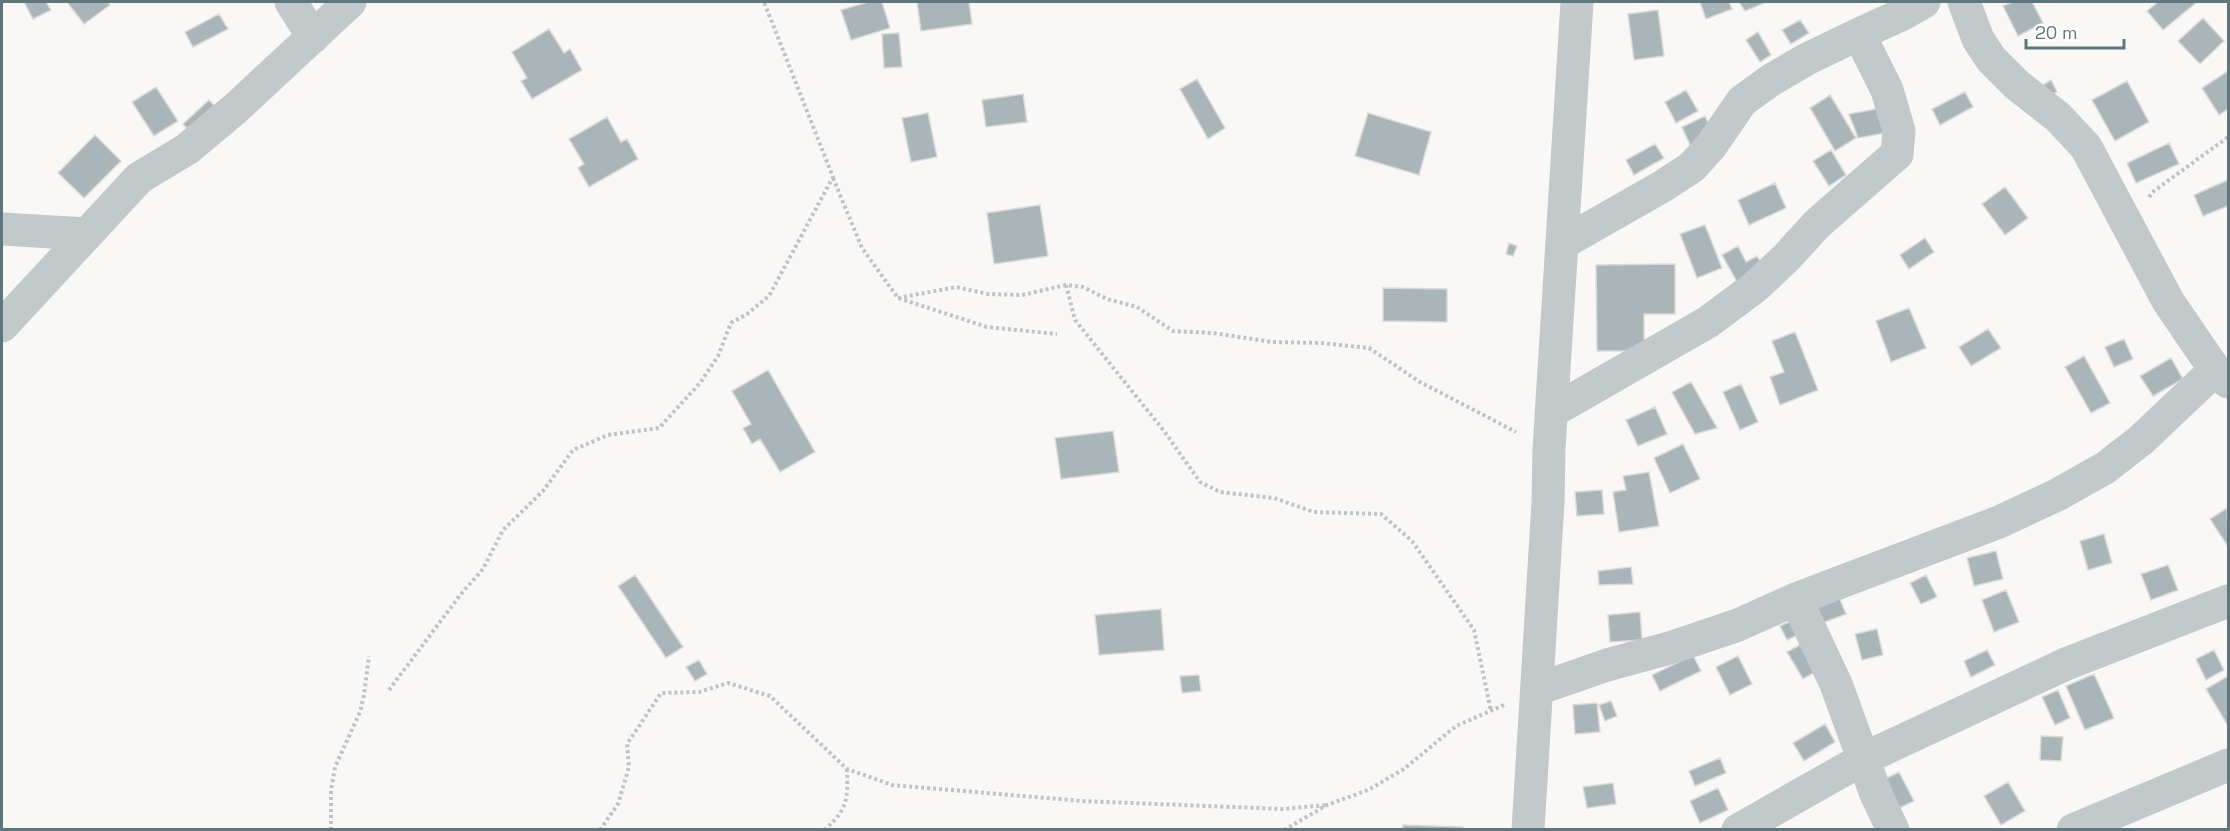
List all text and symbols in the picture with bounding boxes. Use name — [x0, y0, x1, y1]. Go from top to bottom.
scale bar — [2026, 12, 2124, 50]
text: 20 m — [2035, 21, 2078, 44]

